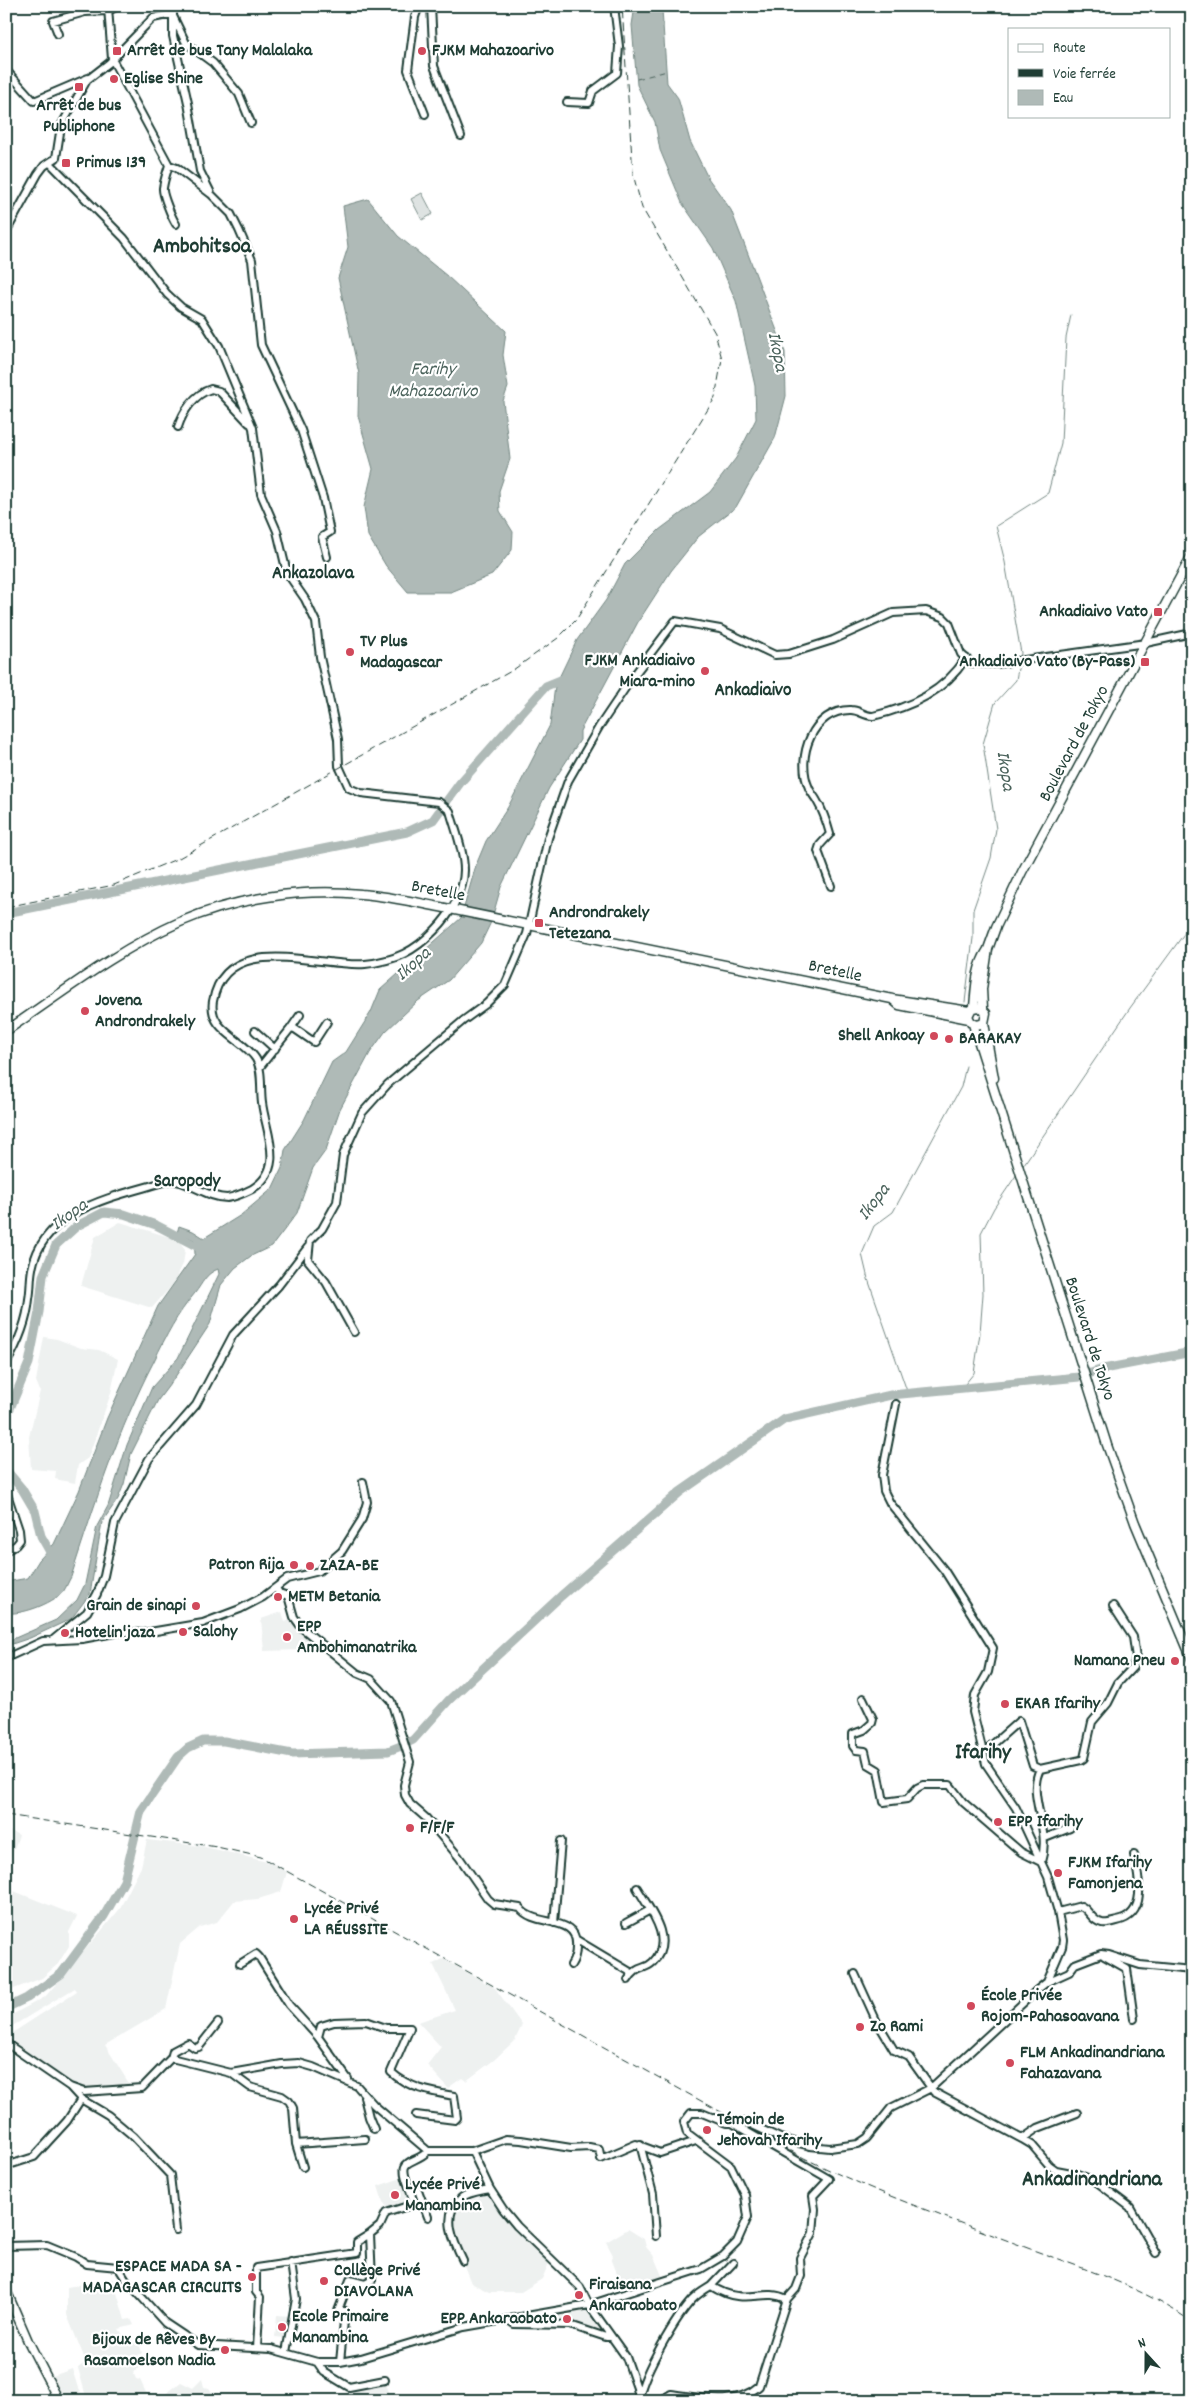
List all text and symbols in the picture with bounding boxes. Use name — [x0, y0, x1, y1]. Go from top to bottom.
legend — [1008, 28, 1170, 118]
text: Route — [1053, 38, 1086, 60]
place label: Arrêt de bus Tany Malalaka — [127, 39, 313, 64]
place label: FJKM Mahazoarivo — [432, 39, 554, 64]
marker: Arrêt de bus Tany Malalaka — [111, 45, 123, 57]
marker: FJKM Mahazoarivo — [416, 45, 428, 57]
text: Voie ferrée — [1053, 64, 1116, 86]
place label: Eglise Shine — [124, 67, 203, 92]
marker: Eglise Shine — [108, 73, 120, 85]
marker: Arrêt de bus Publiphone — [73, 81, 85, 93]
text: Eau — [1053, 88, 1073, 110]
place label: Arrêt de bus Publiphone — [36, 94, 122, 140]
place label: Primus 139 — [76, 151, 146, 176]
marker: Primus 139 — [60, 157, 72, 169]
district label: Ambohitsoa — [153, 232, 252, 263]
water label: Ikopa — [759, 330, 794, 375]
water label: Farihy Mahazoarivo — [388, 357, 479, 406]
district label: Ankazolava — [272, 561, 355, 588]
place label: Ankadiaivo Vato — [1039, 600, 1148, 625]
marker: Ankadiaivo Vato — [1152, 606, 1164, 618]
place label: TV Plus Madagascar — [360, 630, 442, 676]
marker: TV Plus Madagascar — [344, 646, 356, 658]
place label: FJKM Ankadiaivo Miara-mino — [584, 649, 695, 695]
place label: Ankadiaivo Vato (By-Pass) — [959, 650, 1135, 675]
marker: Ankadiaivo Vato (By-Pass) — [1139, 656, 1151, 668]
marker: FJKM Ankadiaivo Miara-mino — [699, 665, 711, 677]
district label: Ankadiaivo — [714, 678, 792, 705]
street label: Boulevard de Tokyo — [1034, 681, 1116, 807]
water label: Ikopa — [988, 749, 1021, 794]
street label: Bretelle — [409, 875, 467, 909]
place label: Androndrakely Tetezana — [549, 901, 650, 947]
marker: Androndrakely Tetezana — [533, 917, 545, 929]
water label: Ikopa — [390, 941, 439, 988]
street label: Bretelle — [806, 954, 864, 990]
place label: Jovena Androndrakely — [95, 989, 196, 1035]
marker: Jovena Androndrakely — [79, 1005, 91, 1017]
place label: Shell Ankoay — [838, 1024, 925, 1049]
place label: BARAKAY — [959, 1027, 1022, 1052]
marker: Shell Ankoay — [928, 1030, 940, 1042]
marker: BARAKAY — [943, 1033, 955, 1045]
district label: Saropody — [154, 1169, 222, 1196]
water label: Ikopa — [852, 1178, 898, 1227]
water label: Ikopa — [46, 1193, 95, 1239]
street label: Boulevard de Tokyo — [1057, 1274, 1121, 1404]
place label: Patron Rija — [208, 1553, 285, 1578]
place label: ZAZA-BE — [320, 1554, 379, 1579]
marker: Patron Rija — [288, 1559, 300, 1571]
marker: ZAZA-BE — [304, 1560, 316, 1572]
place label: METM Betania — [288, 1585, 381, 1610]
marker: METM Betania — [272, 1591, 284, 1603]
place label: Grain de sinapi — [86, 1594, 187, 1619]
marker: Grain de sinapi — [190, 1600, 202, 1612]
place label: EPP Ambohimanatrika — [297, 1615, 417, 1661]
place label: Salohy — [193, 1620, 238, 1645]
place label: Hotelin'jaza — [75, 1621, 155, 1646]
marker: Salohy — [177, 1626, 189, 1638]
marker: Hotelin'jaza — [59, 1627, 71, 1639]
marker: EPP Ambohimanatrika — [281, 1631, 293, 1643]
place label: Namana Pneu — [1074, 1649, 1165, 1674]
marker: Namana Pneu — [1169, 1655, 1181, 1667]
place label: EKAR Ifarihy — [1015, 1692, 1101, 1717]
marker: EKAR Ifarihy — [999, 1698, 1011, 1710]
district label: Ifarihy — [955, 1738, 1012, 1769]
place label: EPP Ifarihy — [1008, 1810, 1083, 1835]
place label: F/F/F — [420, 1816, 455, 1841]
marker: EPP Ifarihy — [992, 1816, 1004, 1828]
marker: F/F/F — [404, 1822, 416, 1834]
place label: FJKM Ifarihy Famonjena — [1068, 1851, 1152, 1897]
marker: FJKM Ifarihy Famonjena — [1052, 1867, 1064, 1879]
place label: Lycée Privé LA RÉUSSITE — [304, 1897, 389, 1943]
marker: Lycée Privé LA RÉUSSITE — [288, 1913, 300, 1925]
place label: École Privée Rojom-Pahasoavana — [981, 1984, 1120, 2030]
marker: École Privée Rojom-Pahasoavana — [965, 2000, 977, 2012]
place label: Zo Rami — [870, 2015, 924, 2040]
marker: Zo Rami — [854, 2021, 866, 2033]
place label: FLM Ankadinandriana Fahazavana — [1020, 2041, 1165, 2087]
marker: FLM Ankadinandriana Fahazavana — [1004, 2057, 1016, 2069]
place label: Témoin de Jehovah Ifarihy — [717, 2108, 823, 2154]
marker: Témoin de Jehovah Ifarihy — [701, 2124, 713, 2136]
district label: Ankadinandriana — [1022, 2165, 1163, 2196]
place label: Lycée Privé Manambina — [405, 2173, 482, 2219]
marker: Lycée Privé Manambina — [389, 2189, 401, 2201]
place label: ESPACE MADA SA - MADAGASCAR CIRCUITS — [83, 2255, 242, 2301]
place label: Collège Privé DIAVOLANA — [334, 2259, 421, 2305]
marker: ESPACE MADA SA - MADAGASCAR CIRCUITS — [246, 2271, 258, 2283]
place label: Firaisana Ankaraobato — [589, 2273, 677, 2319]
marker: Collège Privé DIAVOLANA — [318, 2275, 330, 2287]
marker: Firaisana Ankaraobato — [573, 2289, 585, 2301]
place label: Ecole Primaire Manambina — [292, 2305, 389, 2351]
place label: EPP Ankaraobato — [440, 2307, 557, 2332]
marker: EPP Ankaraobato — [561, 2313, 573, 2325]
marker: Ecole Primaire Manambina — [276, 2321, 288, 2333]
place label: Bijoux de Rêves By Rasamoelson Nadia — [84, 2328, 216, 2374]
north arrow — [1120, 2330, 1170, 2380]
text: N — [1135, 2333, 1149, 2354]
marker: Bijoux de Rêves By Rasamoelson Nadia — [219, 2344, 231, 2356]

